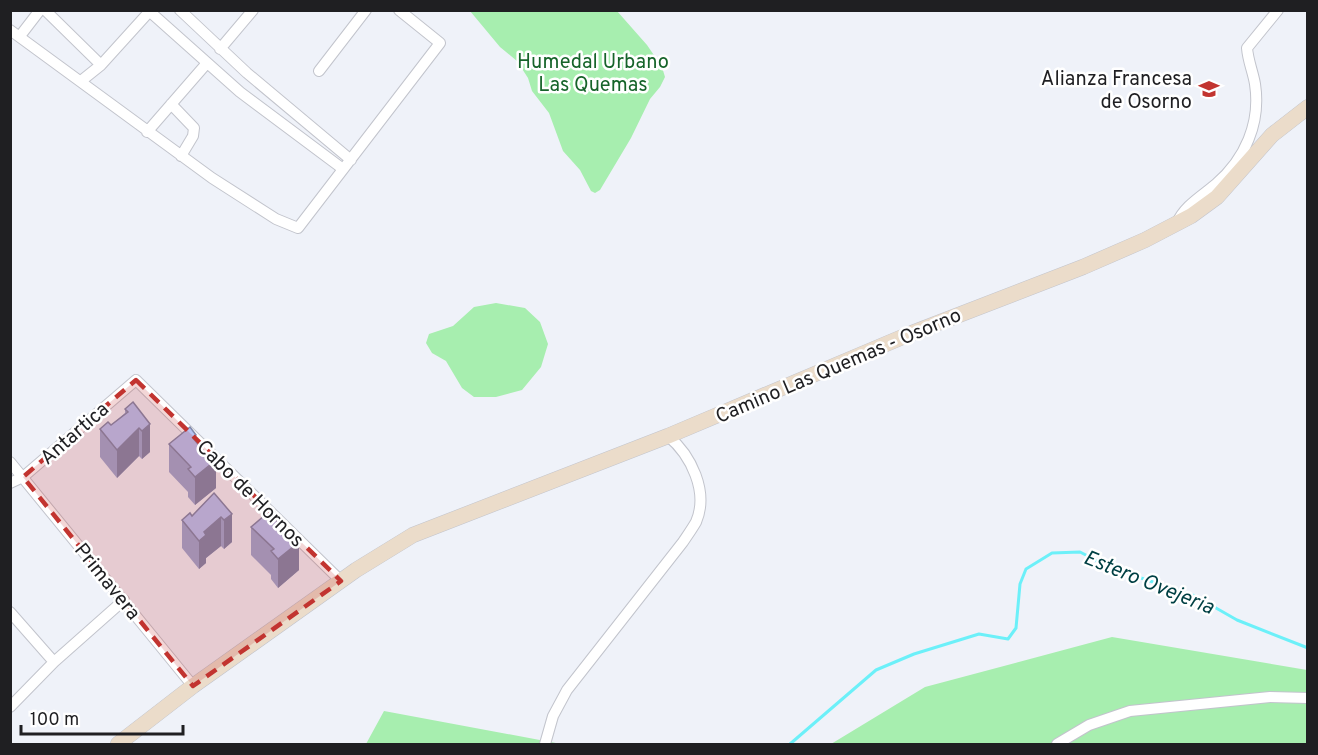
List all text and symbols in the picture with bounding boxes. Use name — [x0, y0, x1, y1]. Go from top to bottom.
park label: Humedal Urbano Las Quemas — [517, 50, 669, 99]
place label: Alianza Francesa de Osorno — [1041, 67, 1192, 116]
school or university icon: Alianza Francesa de Osorno — [1197, 77, 1221, 101]
street label: Camino Las Quemas - Osorno — [712, 303, 966, 431]
street label: Antartica — [35, 397, 115, 472]
street label: Cabo de Hornos — [190, 435, 309, 554]
street label: Primavera — [67, 538, 145, 626]
water label: Estero Ovejeria — [1079, 545, 1218, 622]
scale bar — [21, 698, 183, 736]
text: 100 m — [30, 709, 79, 732]

